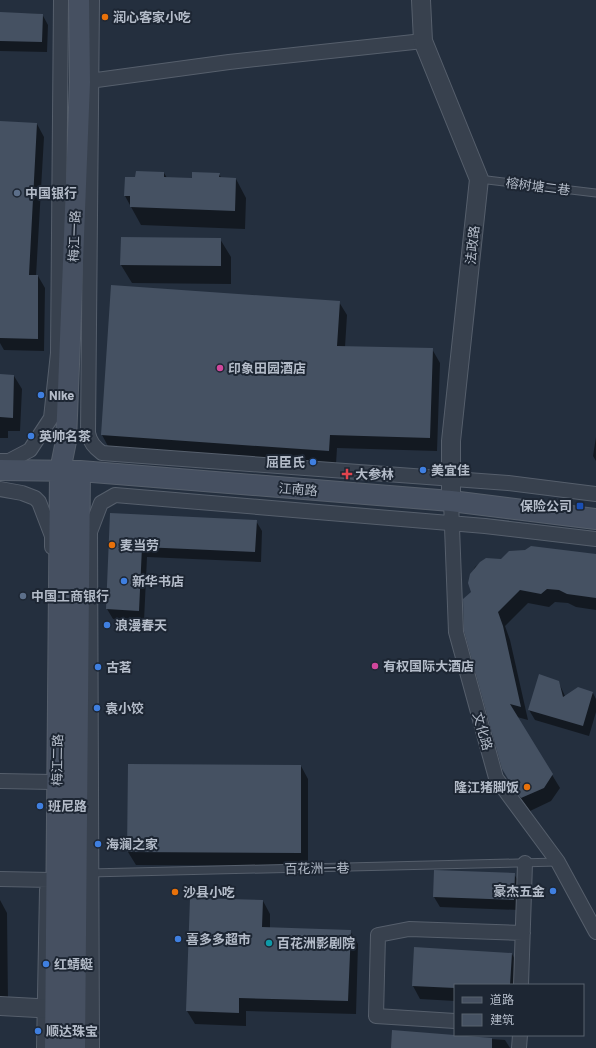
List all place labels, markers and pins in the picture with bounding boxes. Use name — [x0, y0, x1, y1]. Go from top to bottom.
place label: 润心客家小吃 — [113, 9, 191, 25]
marker: 润心客家小吃 — [100, 12, 110, 22]
place label: 中国银行 — [25, 185, 77, 201]
marker: 中国银行 — [12, 188, 22, 198]
place label: 印象田园酒店 — [228, 360, 306, 376]
marker: 印象田园酒店 — [215, 363, 225, 373]
place label: Nike — [49, 387, 74, 403]
marker: Nike — [36, 390, 46, 400]
place label: 英帅名茶 — [39, 428, 91, 444]
marker: 英帅名茶 — [26, 431, 36, 441]
place label: 屈臣氏 — [266, 454, 305, 470]
marker: 屈臣氏 — [308, 457, 318, 467]
place label: 美宜佳 — [431, 462, 470, 478]
marker: 美宜佳 — [418, 465, 428, 475]
place label: 大参林 — [355, 466, 394, 482]
marker: 大参林 — [342, 469, 352, 479]
place label: 保险公司 — [520, 498, 572, 514]
marker: 保险公司 — [575, 501, 585, 511]
place label: 麦当劳 — [120, 537, 159, 553]
marker: 麦当劳 — [107, 540, 117, 550]
place label: 新华书店 — [132, 573, 184, 589]
marker: 新华书店 — [119, 576, 129, 586]
place label: 中国工商银行 — [31, 588, 109, 604]
marker: 中国工商银行 — [18, 591, 28, 601]
place label: 浪漫春天 — [115, 617, 167, 633]
marker: 浪漫春天 — [102, 620, 112, 630]
place label: 有权国际大酒店 — [383, 658, 474, 674]
place label: 古茗 — [106, 659, 132, 675]
marker: 有权国际大酒店 — [370, 661, 380, 671]
marker: 古茗 — [93, 662, 103, 672]
place label: 袁小饺 — [105, 700, 144, 716]
marker: 袁小饺 — [92, 703, 102, 713]
place label: 隆江猪脚饭 — [454, 779, 519, 795]
marker: 隆江猪脚饭 — [522, 782, 532, 792]
place label: 班尼路 — [48, 798, 87, 814]
marker: 班尼路 — [35, 801, 45, 811]
place label: 海澜之家 — [106, 836, 158, 852]
marker: 海澜之家 — [93, 839, 103, 849]
place label: 豪杰五金 — [493, 883, 545, 899]
place label: 沙县小吃 — [183, 884, 235, 900]
marker: 豪杰五金 — [548, 886, 558, 896]
marker: 沙县小吃 — [170, 887, 180, 897]
place label: 喜多多超市 — [186, 931, 251, 947]
marker: 喜多多超市 — [173, 934, 183, 944]
place label: 百花洲影剧院 — [277, 935, 355, 951]
marker: 百花洲影剧院 — [264, 938, 274, 948]
place label: 红蜻蜓 — [54, 956, 93, 972]
marker: 红蜻蜓 — [41, 959, 51, 969]
place label: 顺达珠宝 — [46, 1023, 98, 1039]
marker: 顺达珠宝 — [33, 1026, 43, 1036]

